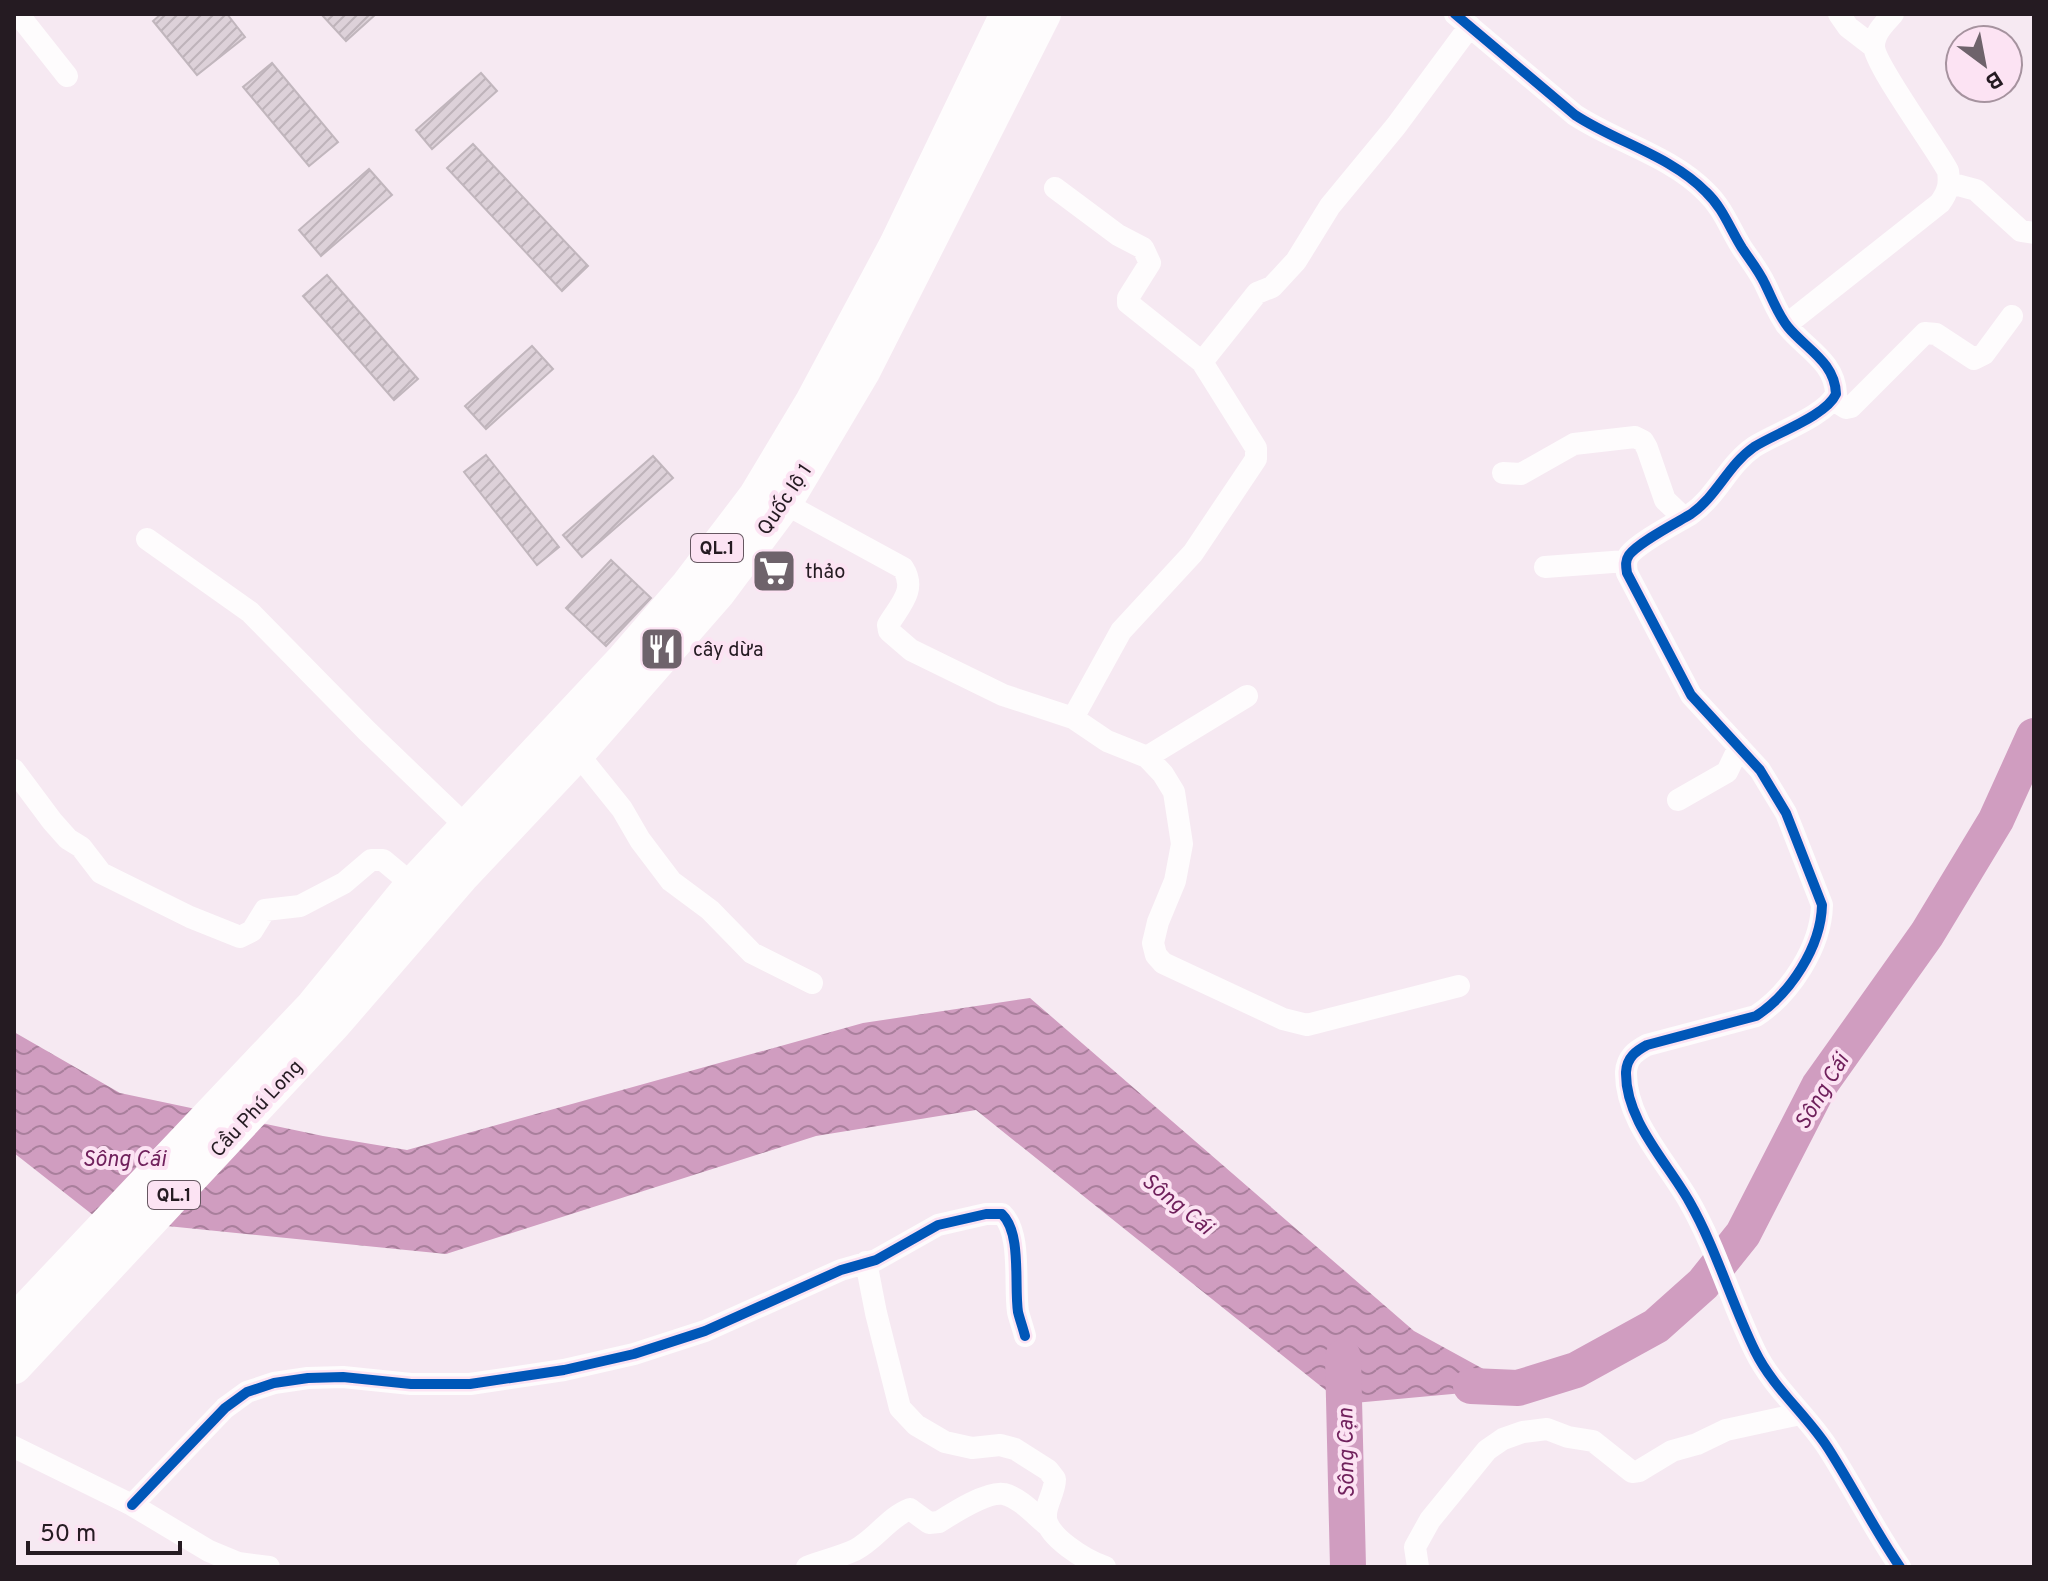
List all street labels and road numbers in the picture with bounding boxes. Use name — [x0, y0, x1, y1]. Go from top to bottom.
street label: Quốc lộ 1 — [751, 459, 819, 541]
road number: QL.1 — [691, 534, 743, 562]
street label: Cầu Phú Long — [205, 1054, 309, 1164]
road number: QL.1 — [148, 1181, 200, 1209]

